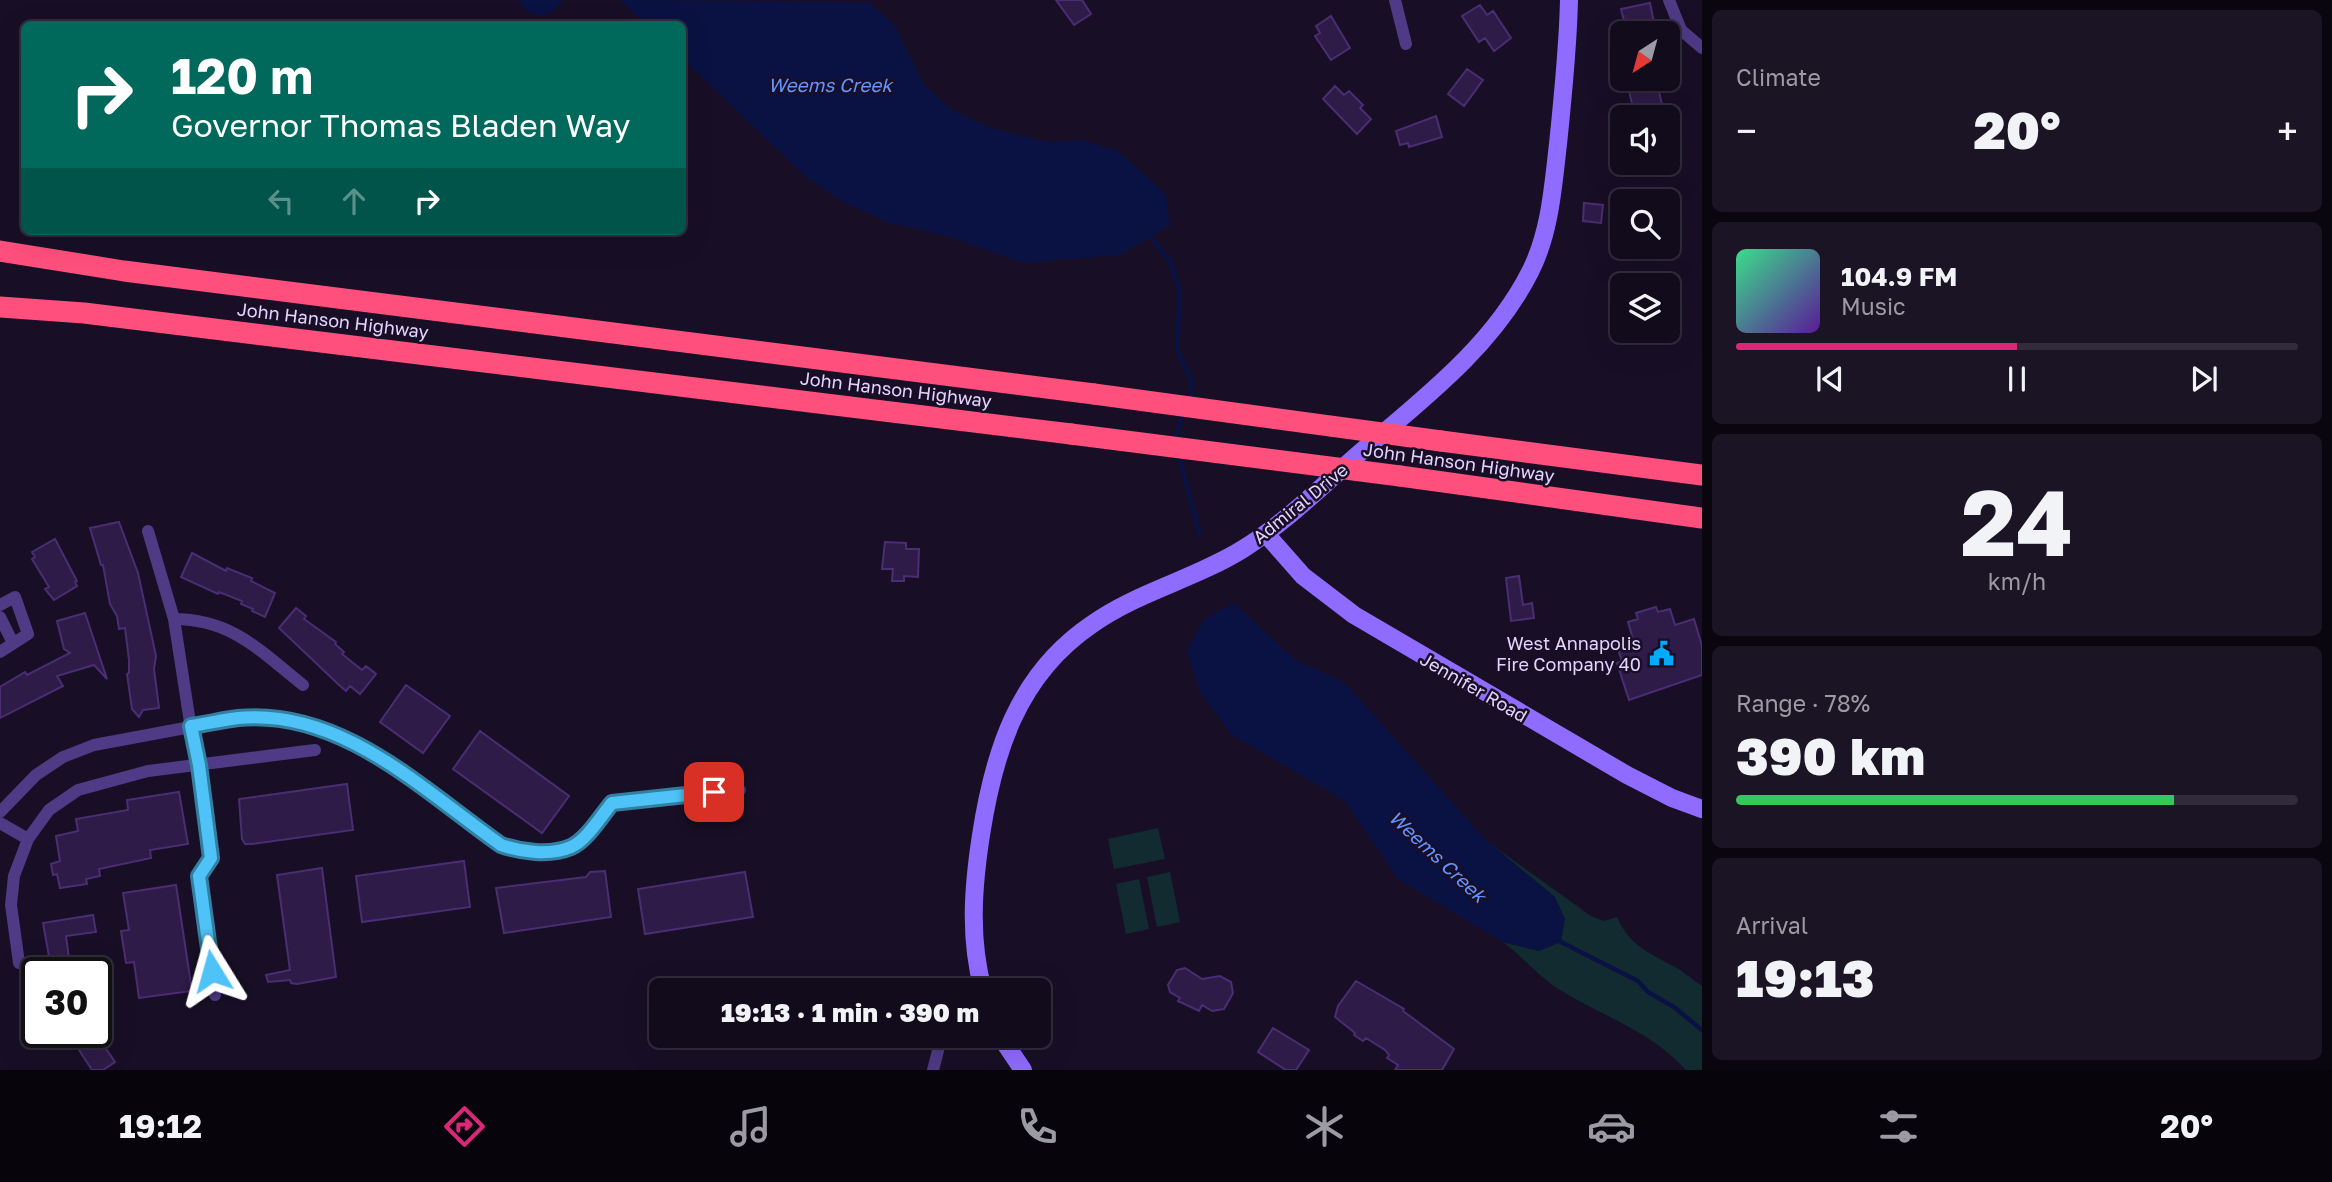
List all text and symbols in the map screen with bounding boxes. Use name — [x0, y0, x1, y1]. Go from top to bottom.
north arrow — [1610, 21, 1680, 91]
map controls — [1610, 21, 1680, 343]
text: 120 m — [171, 46, 313, 105]
icon: right — [56, 49, 147, 140]
text: Climate — [1736, 63, 1821, 91]
water label: Weems Creek — [768, 73, 894, 96]
text: 20° — [1974, 98, 2060, 160]
button: sound — [1610, 105, 1680, 175]
text: Governor Thomas Bladen Way — [171, 106, 630, 144]
text: − — [1736, 108, 1757, 153]
text: + — [2277, 108, 2298, 153]
icon: left — [262, 182, 300, 220]
icon: ahead — [335, 182, 373, 220]
icon: right — [408, 182, 446, 220]
button: search — [1610, 189, 1680, 259]
text: 104.9 FM — [1841, 261, 1957, 292]
button: layers — [1610, 273, 1680, 343]
text: Music — [1841, 292, 1906, 320]
street label: John Hanson Highway — [236, 297, 430, 343]
icon: previous — [1811, 360, 1849, 398]
icon: pause — [1998, 360, 2036, 398]
icon: next — [2185, 360, 2223, 398]
street label: John Hanson Highway — [799, 366, 993, 412]
street label: John Hanson Highway — [1362, 438, 1556, 486]
street label: Admiral Drive — [1248, 458, 1352, 548]
text: 24 — [1961, 467, 2073, 576]
text: km/h — [1988, 567, 2046, 595]
place label: West Annapolis Fire Company 40 — [1496, 632, 1641, 675]
public building icon: West Annapolis Fire Company 40 — [1647, 639, 1675, 667]
street label: Jennifer Road — [1417, 648, 1531, 726]
text: Range · 78% — [1736, 689, 1870, 717]
text: 390 km — [1736, 724, 1925, 786]
pin — [684, 762, 744, 822]
icon: arrive — [695, 773, 733, 811]
water label: Weems Creek — [1385, 805, 1493, 908]
text: Arrival — [1736, 911, 1808, 939]
position arrow — [175, 934, 249, 1008]
text: 19:13 — [1736, 946, 1875, 1008]
speed limit sign: 30 — [21, 957, 112, 1048]
text: 19:13 · 1 min · 390 m — [721, 997, 979, 1028]
icon: directions — [440, 1102, 489, 1151]
icon: music — [726, 1102, 775, 1151]
icon: phone — [1013, 1102, 1062, 1151]
icon: climate — [1300, 1102, 1349, 1151]
icon: car — [1587, 1102, 1636, 1151]
icon: filters — [1874, 1102, 1923, 1151]
text: 19:12 — [119, 1107, 202, 1145]
text: 20° — [2160, 1107, 2213, 1145]

